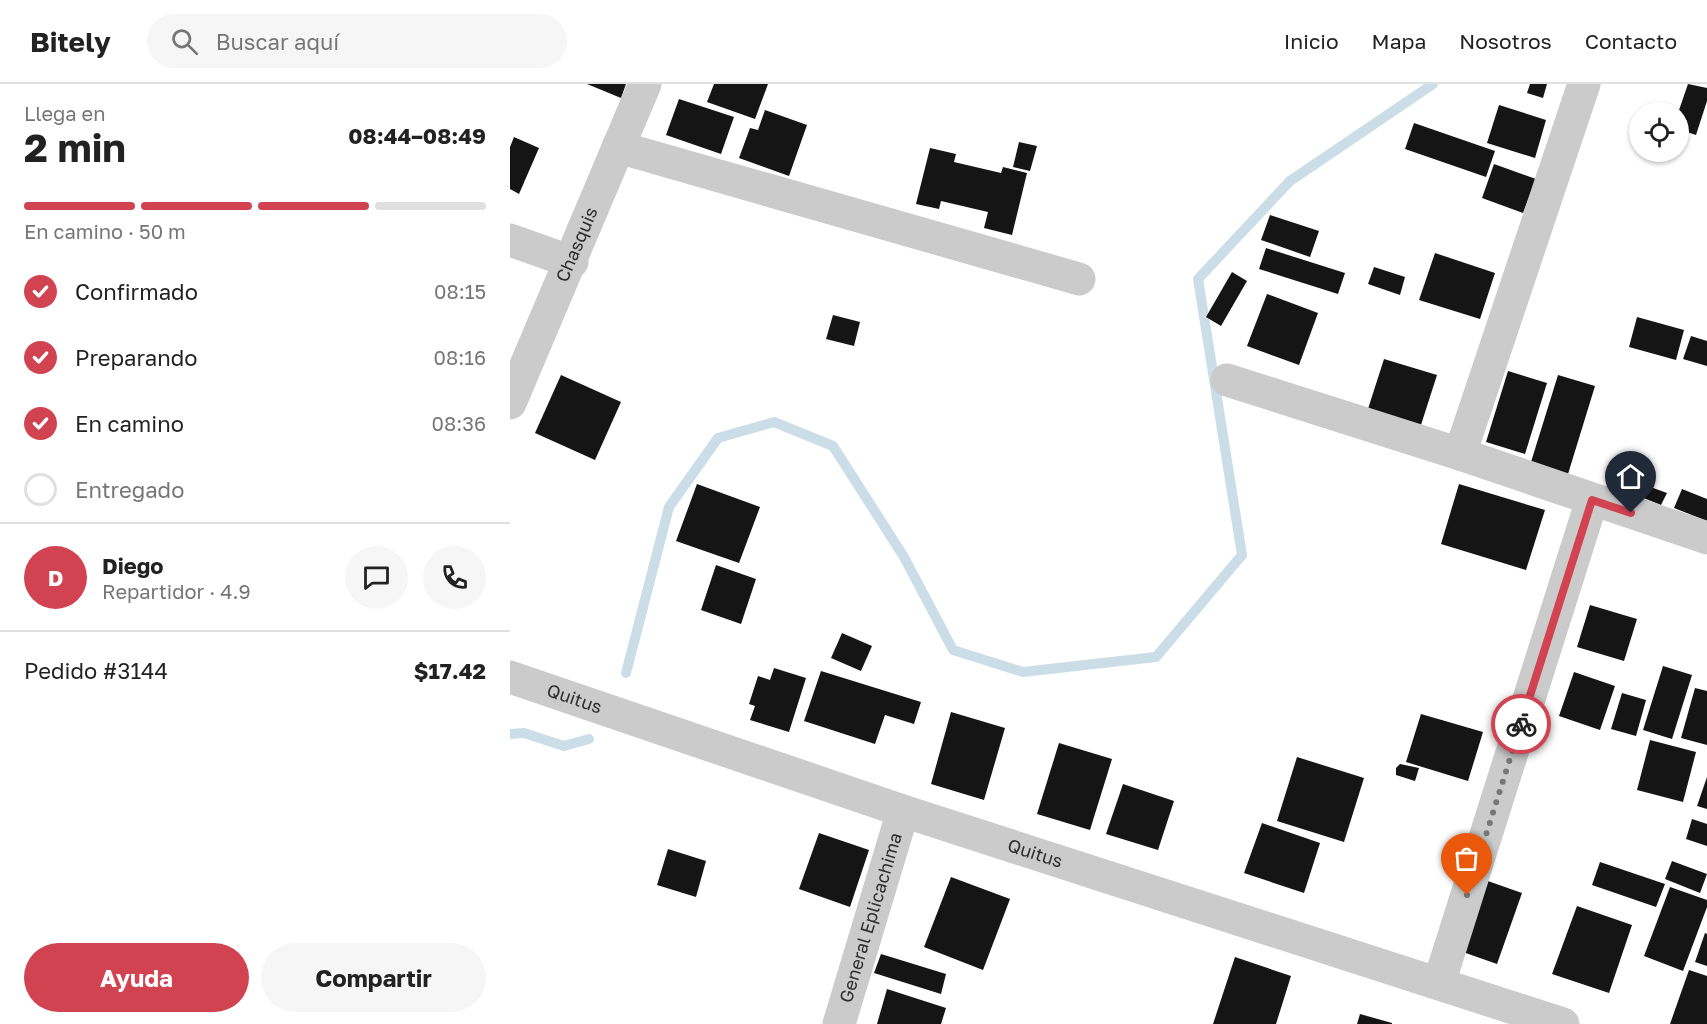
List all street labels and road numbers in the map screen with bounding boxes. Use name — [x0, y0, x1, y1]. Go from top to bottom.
street label: Chasquis — [551, 203, 602, 285]
street label: Quitus — [544, 678, 605, 718]
street label: General Eplicachima — [834, 830, 906, 1005]
street label: Quitus — [1005, 833, 1066, 872]

